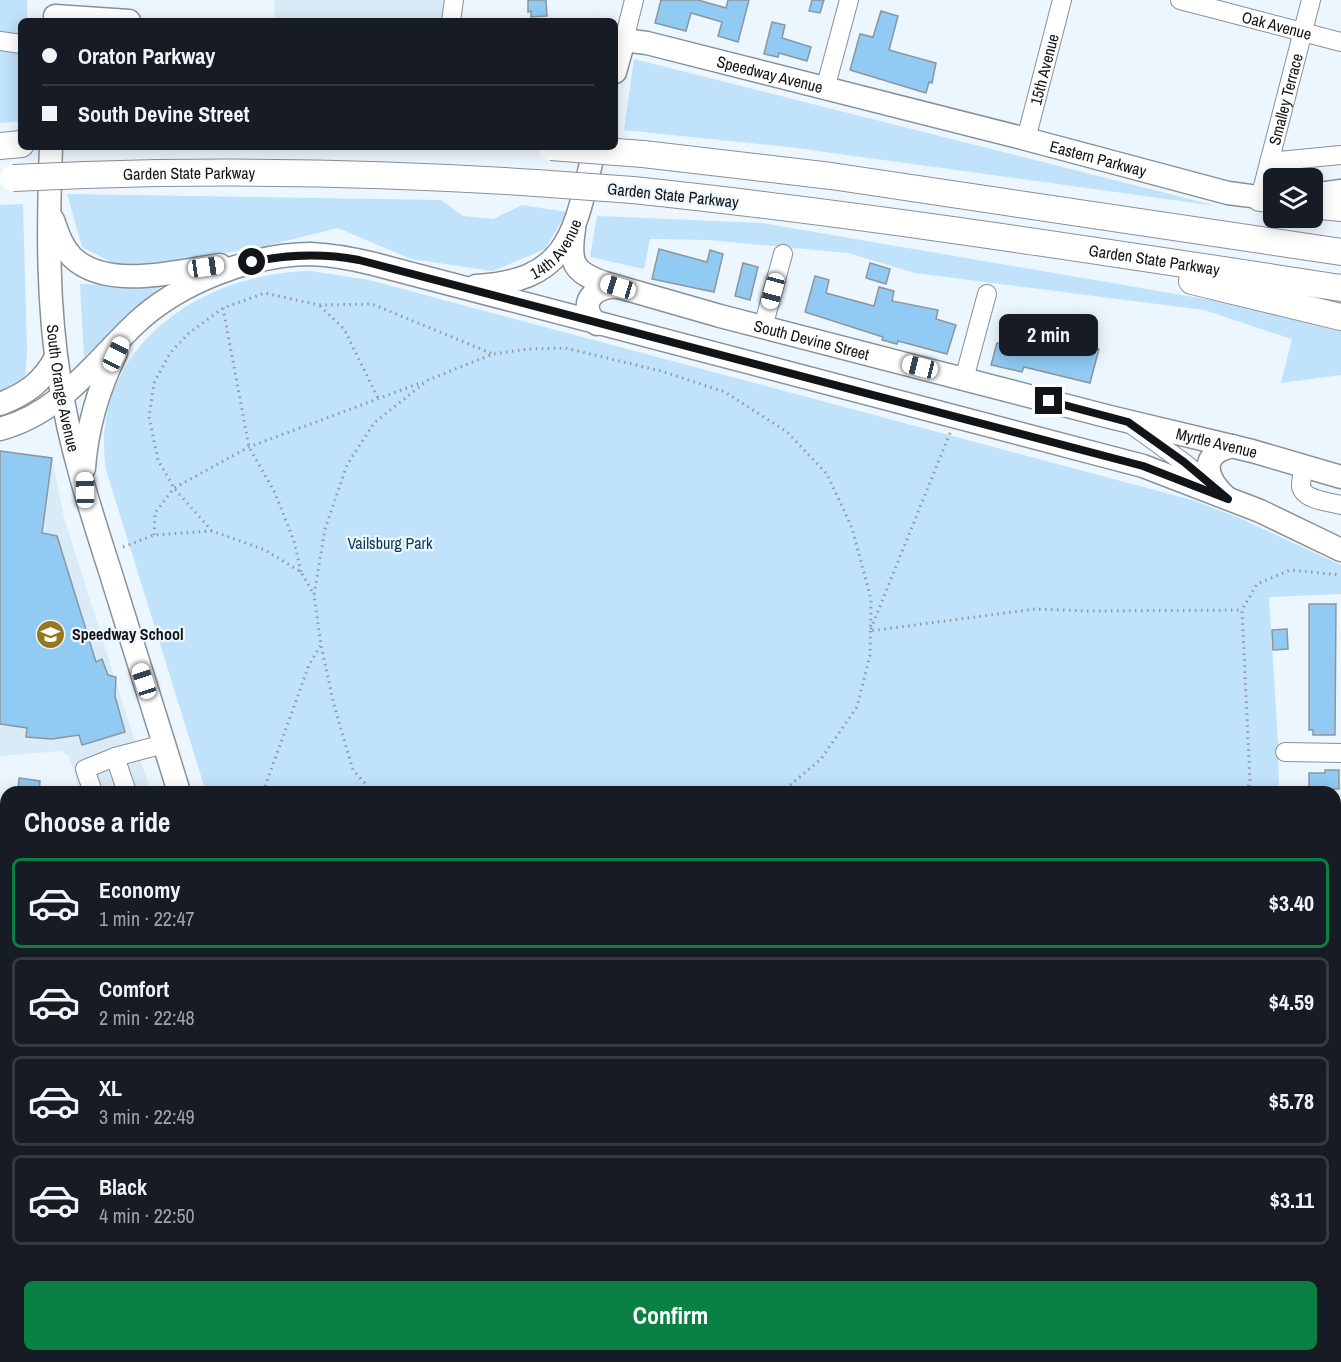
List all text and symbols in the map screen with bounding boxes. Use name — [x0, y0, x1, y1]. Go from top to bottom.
street label: Oak Avenue — [1239, 6, 1314, 45]
street label: 15th Avenue — [1024, 31, 1064, 107]
text: Oraton Parkway — [78, 41, 215, 71]
street label: Speedway Avenue — [715, 50, 825, 98]
street label: Smalley Terrace — [1263, 51, 1308, 147]
text: South Devine Street — [78, 99, 249, 129]
street label: Eastern Parkway — [1047, 135, 1149, 182]
street label: Garden State Parkway — [123, 162, 256, 185]
map controls — [1263, 168, 1323, 228]
button: layers — [1263, 168, 1323, 228]
street label: Garden State Parkway — [606, 177, 740, 213]
street label: 14th Avenue — [526, 216, 586, 284]
street label: Garden State Parkway — [1087, 239, 1222, 280]
route start — [238, 248, 265, 275]
car — [187, 256, 225, 278]
car — [760, 271, 786, 311]
car — [598, 273, 638, 301]
street label: South Devine Street — [752, 314, 872, 365]
callout: 2 min — [1000, 314, 1098, 356]
text: 2 min — [1027, 321, 1070, 348]
street label: South Orange Avenue — [42, 323, 85, 454]
car — [100, 334, 132, 374]
car — [900, 354, 940, 380]
route end — [1035, 387, 1062, 414]
street label: Myrtle Avenue — [1174, 422, 1260, 463]
car — [76, 472, 94, 508]
park label: Vailsburg Park — [347, 532, 433, 554]
school or university icon: Speedway School — [35, 618, 67, 650]
place label: Speedway School — [72, 623, 184, 645]
car — [130, 661, 158, 701]
text: Choose a ride — [24, 804, 170, 840]
text: Economy — [99, 875, 180, 905]
icon: car — [27, 876, 81, 930]
text: $3.40 — [1269, 888, 1314, 918]
text: 1 min · 22:47 — [99, 905, 195, 932]
text: Comfort — [99, 974, 169, 1004]
icon: car — [27, 975, 81, 1029]
text: $4.59 — [1269, 987, 1314, 1017]
text: 2 min · 22:48 — [99, 1004, 195, 1031]
text: XL — [99, 1073, 122, 1103]
icon: car — [27, 1074, 81, 1128]
text: $5.78 — [1269, 1086, 1314, 1116]
text: 3 min · 22:49 — [99, 1103, 195, 1130]
text: Black — [99, 1172, 147, 1202]
icon: car — [27, 1173, 81, 1227]
text: $3.11 — [1270, 1185, 1314, 1215]
text: 4 min · 22:50 — [99, 1202, 195, 1229]
button: Confirm — [24, 1281, 1317, 1350]

